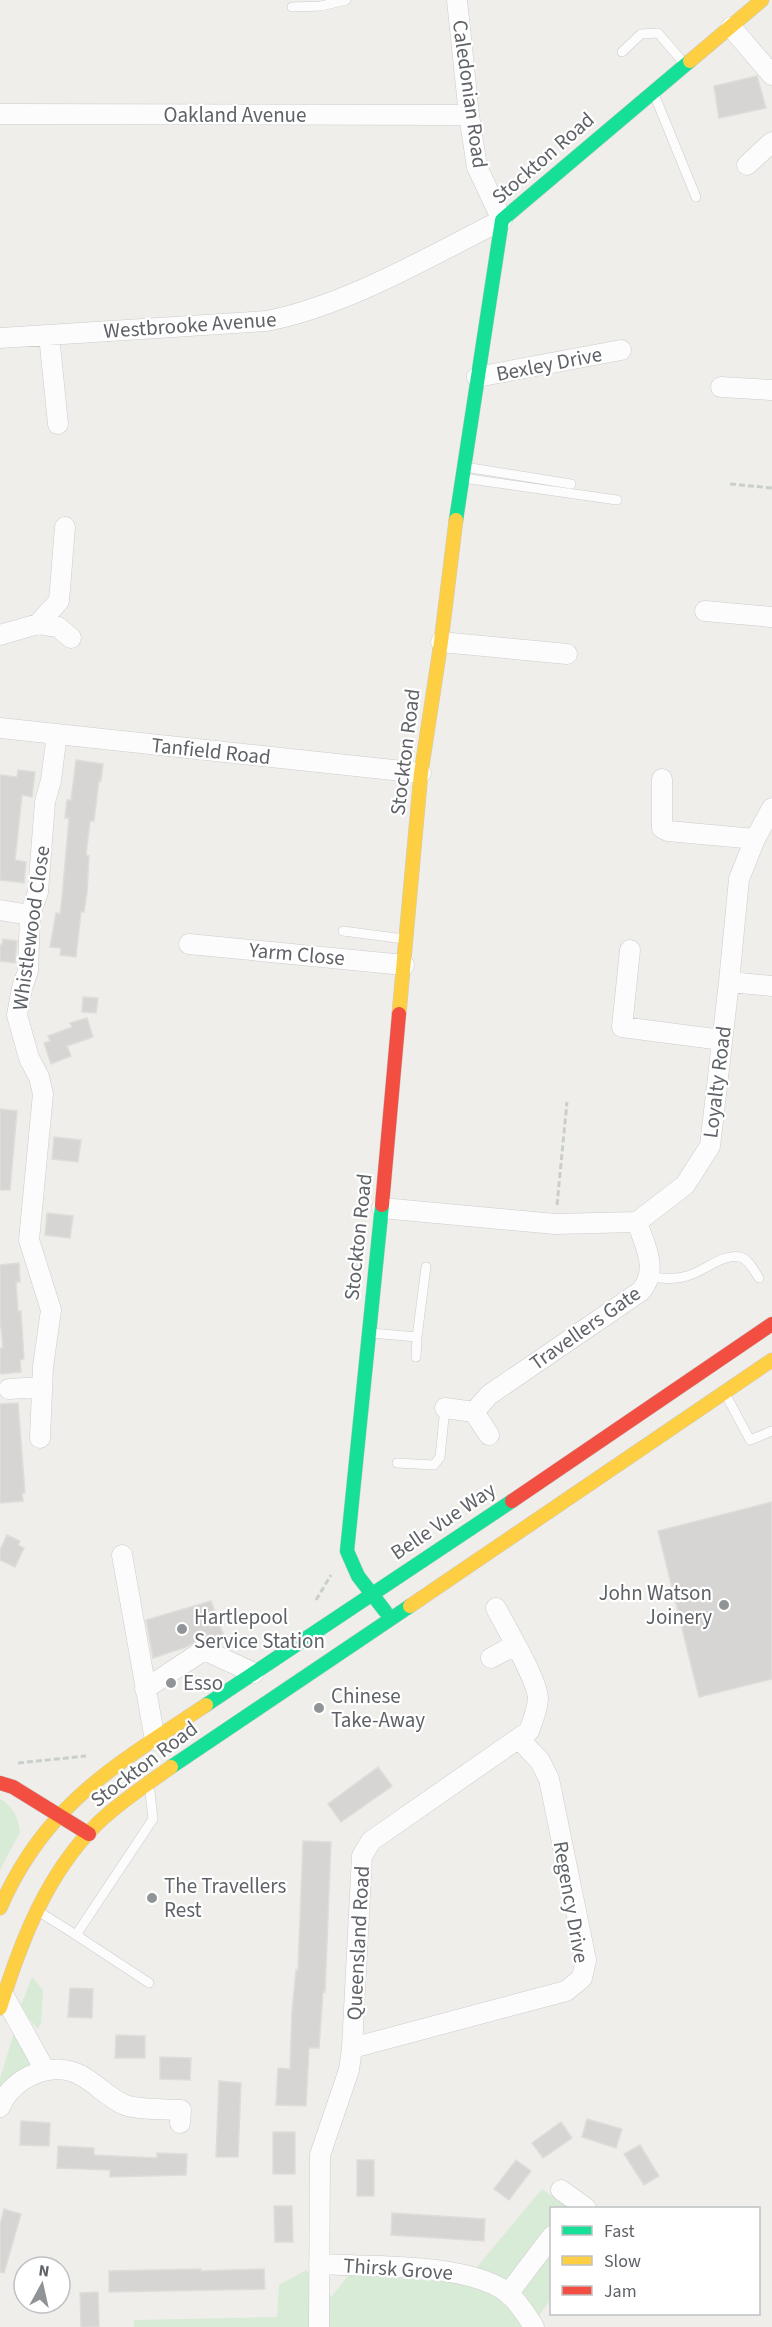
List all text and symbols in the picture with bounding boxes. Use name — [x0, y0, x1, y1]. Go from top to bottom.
street label: Caledonian Road — [445, 18, 495, 170]
street label: Oakland Avenue — [164, 100, 306, 130]
street label: Stockton Road — [485, 105, 601, 211]
street label: Westbrooke Avenue — [103, 304, 277, 346]
street label: Bexley Drive — [493, 339, 605, 389]
street label: Stockton Road — [382, 687, 428, 817]
street label: Tanfield Road — [150, 730, 272, 772]
street label: Whistlewood Close — [5, 844, 57, 1012]
street label: Yarm Close — [247, 935, 346, 973]
street label: Loyalty Road — [695, 1024, 739, 1140]
street label: Stockton Road — [336, 1172, 380, 1302]
street label: Travellers Gate — [523, 1279, 647, 1377]
street label: Belle Vue Way — [385, 1475, 502, 1567]
place label: John Watson Joinery — [598, 1578, 712, 1632]
marker: John Watson Joinery — [717, 1598, 731, 1612]
place label: Hartlepool Service Station — [194, 1602, 325, 1656]
marker: Hartlepool Service Station — [175, 1622, 189, 1636]
place label: Esso — [183, 1668, 223, 1698]
marker: Esso — [164, 1676, 178, 1690]
place label: Chinese Take-Away — [331, 1681, 425, 1735]
marker: Chinese Take-Away — [312, 1701, 326, 1715]
street label: Stockton Road — [84, 1714, 204, 1814]
street label: Regency Drive — [546, 1839, 596, 1965]
street label: Queensland Road — [339, 1865, 377, 2021]
place label: The Travellers Rest — [164, 1871, 286, 1925]
marker: The Travellers Rest — [145, 1891, 159, 1905]
legend — [550, 2207, 760, 2315]
text: Fast — [604, 2219, 635, 2244]
text: Slow — [604, 2249, 641, 2274]
street label: Thirsk Grove — [342, 2250, 454, 2288]
north arrow — [12, 2255, 72, 2315]
text: N — [37, 2260, 51, 2283]
text: Jam — [604, 2279, 637, 2304]

